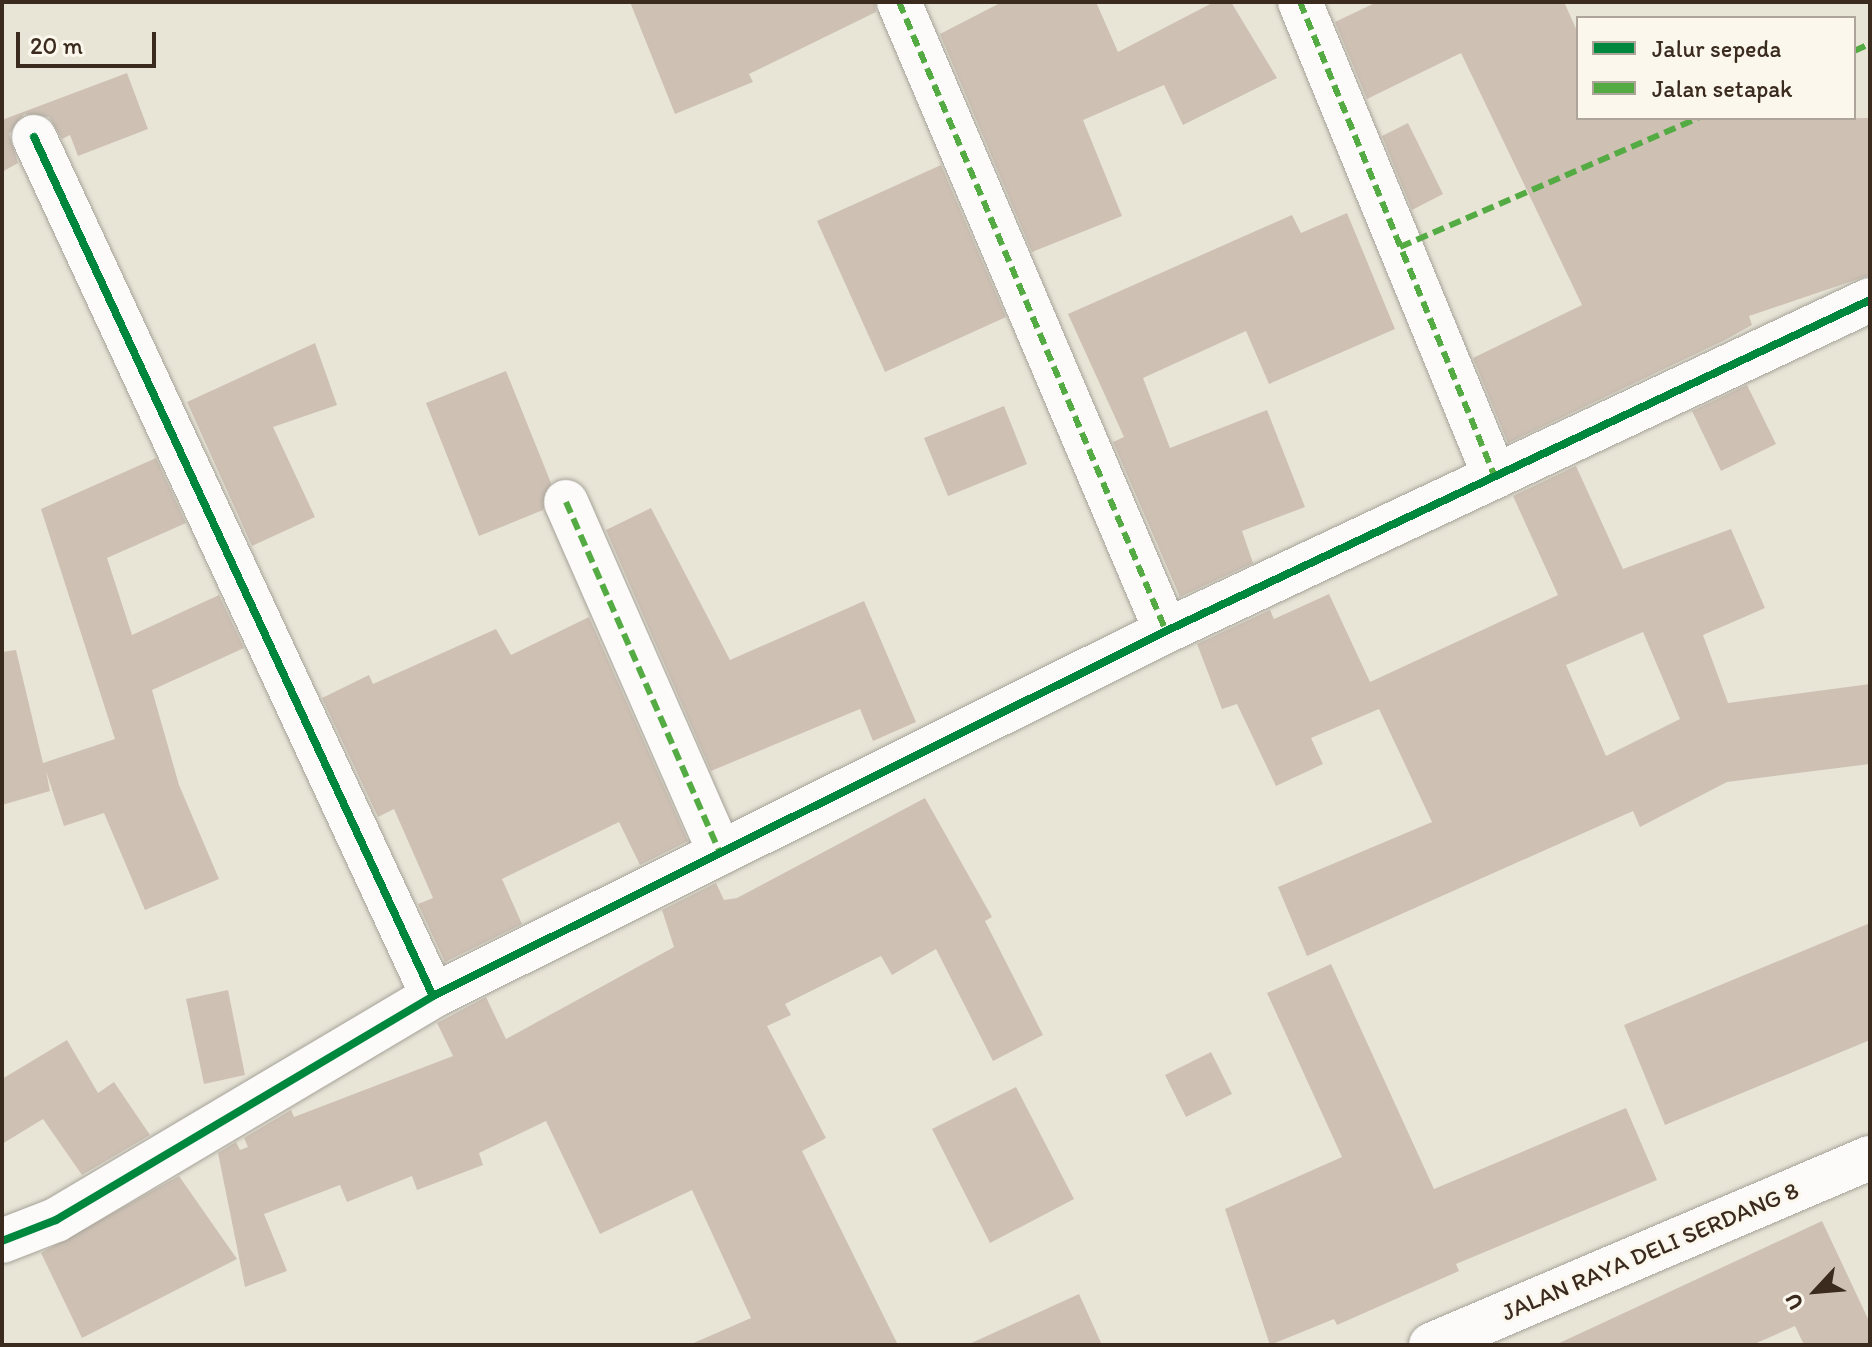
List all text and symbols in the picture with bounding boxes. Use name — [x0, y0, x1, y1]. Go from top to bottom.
scale bar — [20, 16, 160, 66]
legend — [1576, 16, 1856, 120]
text: 20 m — [30, 31, 83, 60]
text: Jalur sepeda — [1652, 34, 1781, 63]
text: Jalan setapak — [1652, 74, 1792, 103]
street label: JALAN RAYA DELI SERDANG 8 — [1498, 1176, 1802, 1326]
north arrow — [1776, 1251, 1856, 1331]
text: U — [1779, 1289, 1809, 1314]

